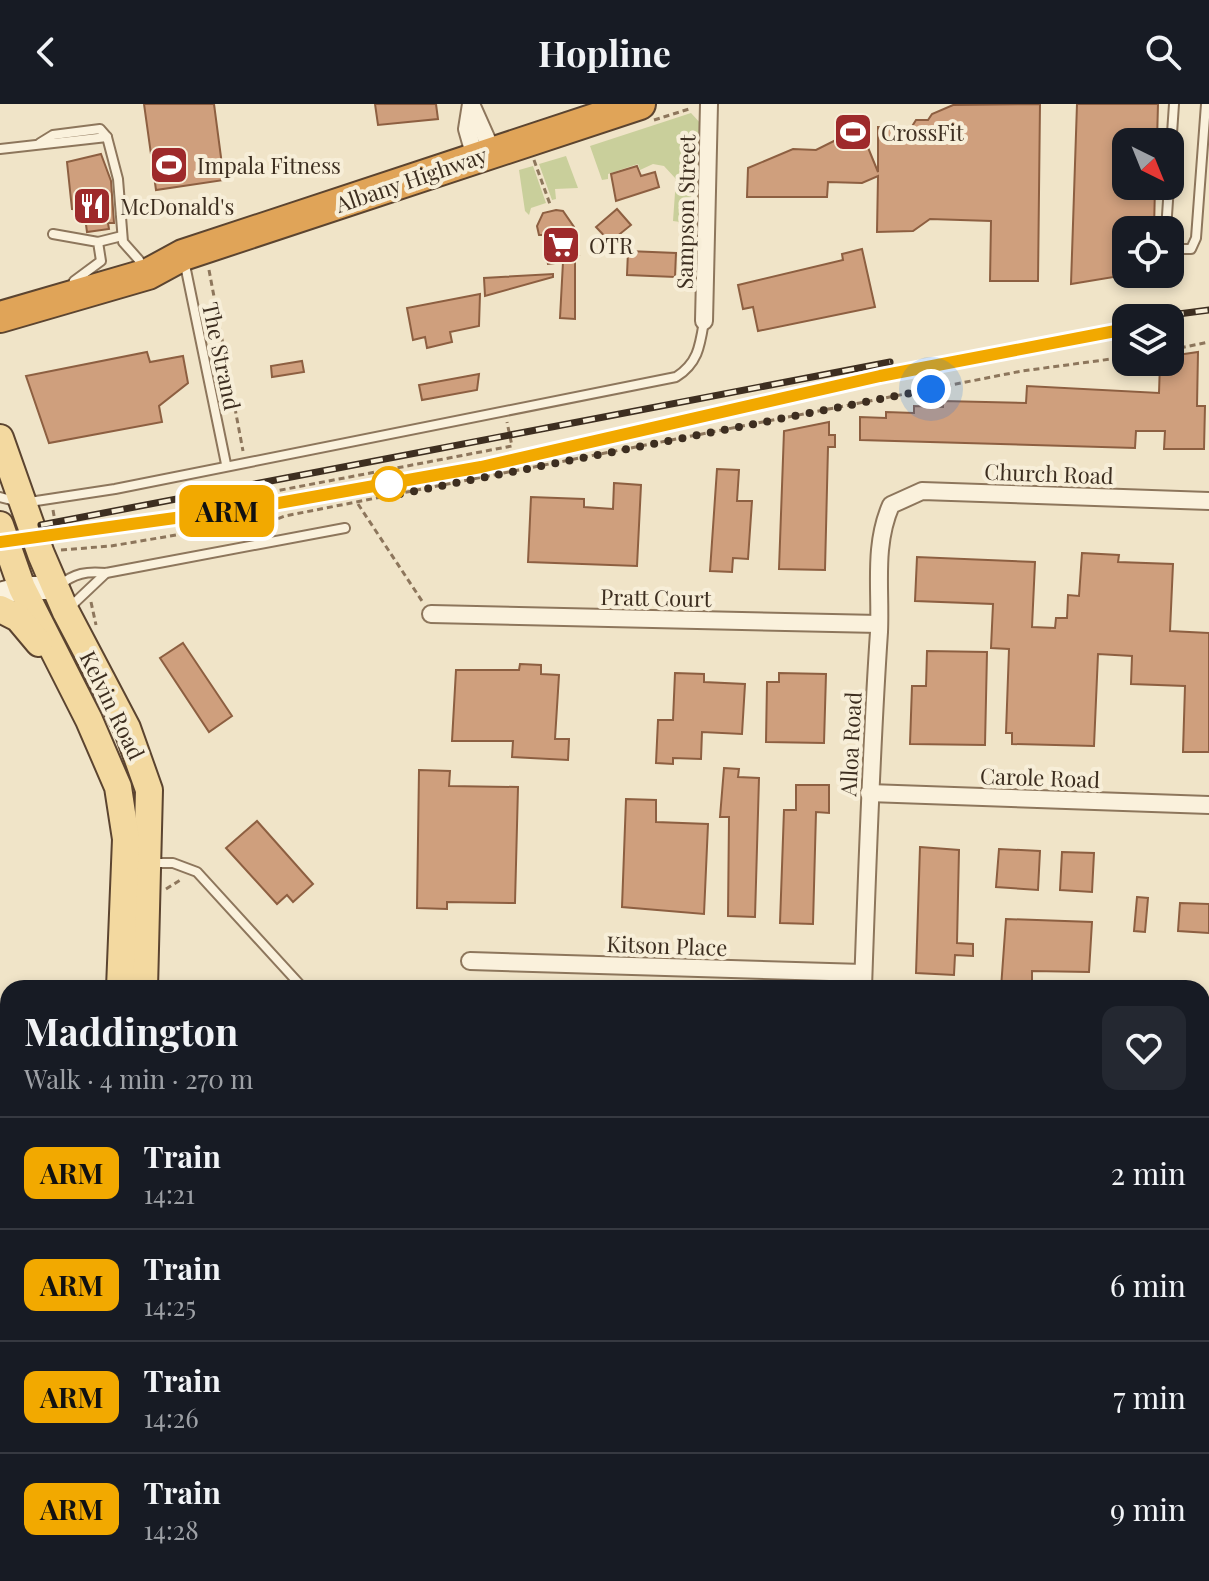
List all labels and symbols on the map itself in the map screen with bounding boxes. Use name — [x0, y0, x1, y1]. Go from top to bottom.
sports icon: CrossFit — [832, 111, 874, 153]
place label: CrossFit — [881, 117, 965, 147]
north arrow — [1112, 128, 1184, 200]
street label: Sampson Street — [669, 133, 701, 290]
street label: Albany Highway — [330, 139, 491, 219]
sports icon: Impala Fitness — [148, 144, 190, 186]
place label: Impala Fitness — [197, 150, 341, 180]
restaurant icon: McDonald's — [71, 185, 113, 227]
place label: McDonald's — [120, 191, 234, 221]
supermarket icon: OTR — [540, 224, 582, 266]
place label: OTR — [589, 230, 634, 260]
street label: The Strand — [196, 299, 248, 413]
your location — [911, 369, 951, 409]
street label: Church Road — [984, 456, 1114, 490]
unlabelled marker — [372, 467, 406, 501]
line badge: ARM — [181, 485, 273, 537]
street label: Pratt Court — [600, 581, 713, 613]
street label: Kelvin Road — [74, 646, 152, 765]
street label: Alloa Road — [832, 691, 868, 798]
street label: Carole Road — [980, 760, 1101, 794]
street label: Kitson Place — [606, 928, 728, 962]

